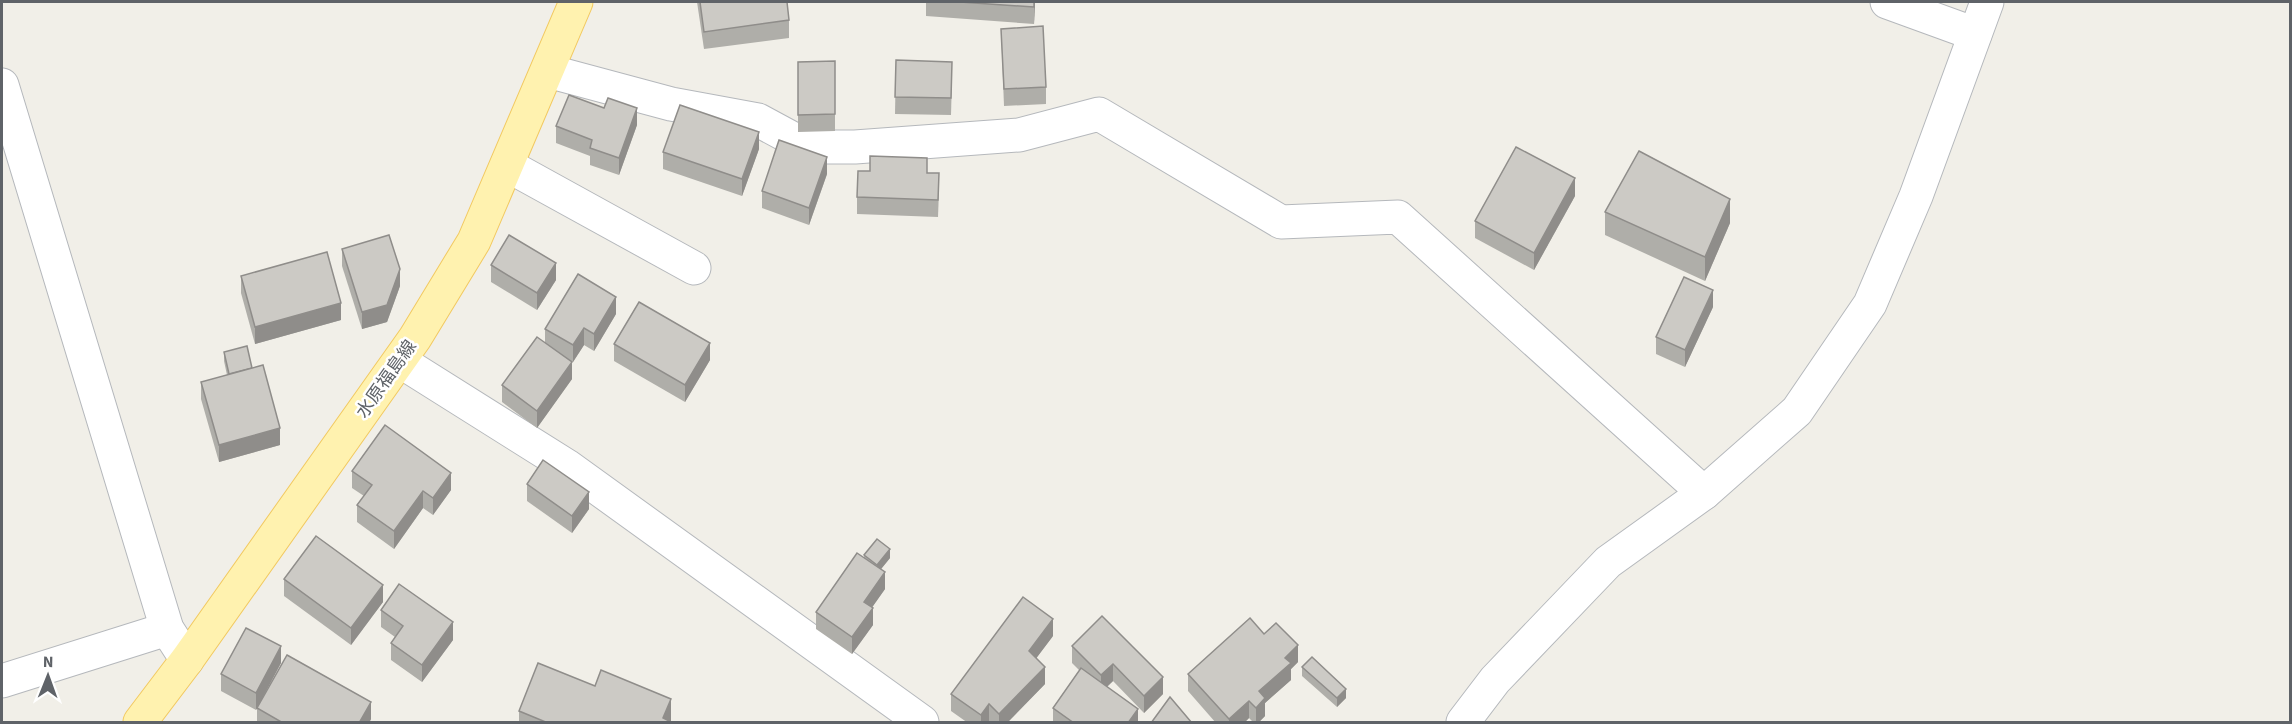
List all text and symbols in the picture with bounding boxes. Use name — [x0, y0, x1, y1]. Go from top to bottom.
street label: 水原福島線 — [350, 335, 422, 423]
north arrow — [18, 646, 78, 706]
text: N — [43, 651, 54, 673]

